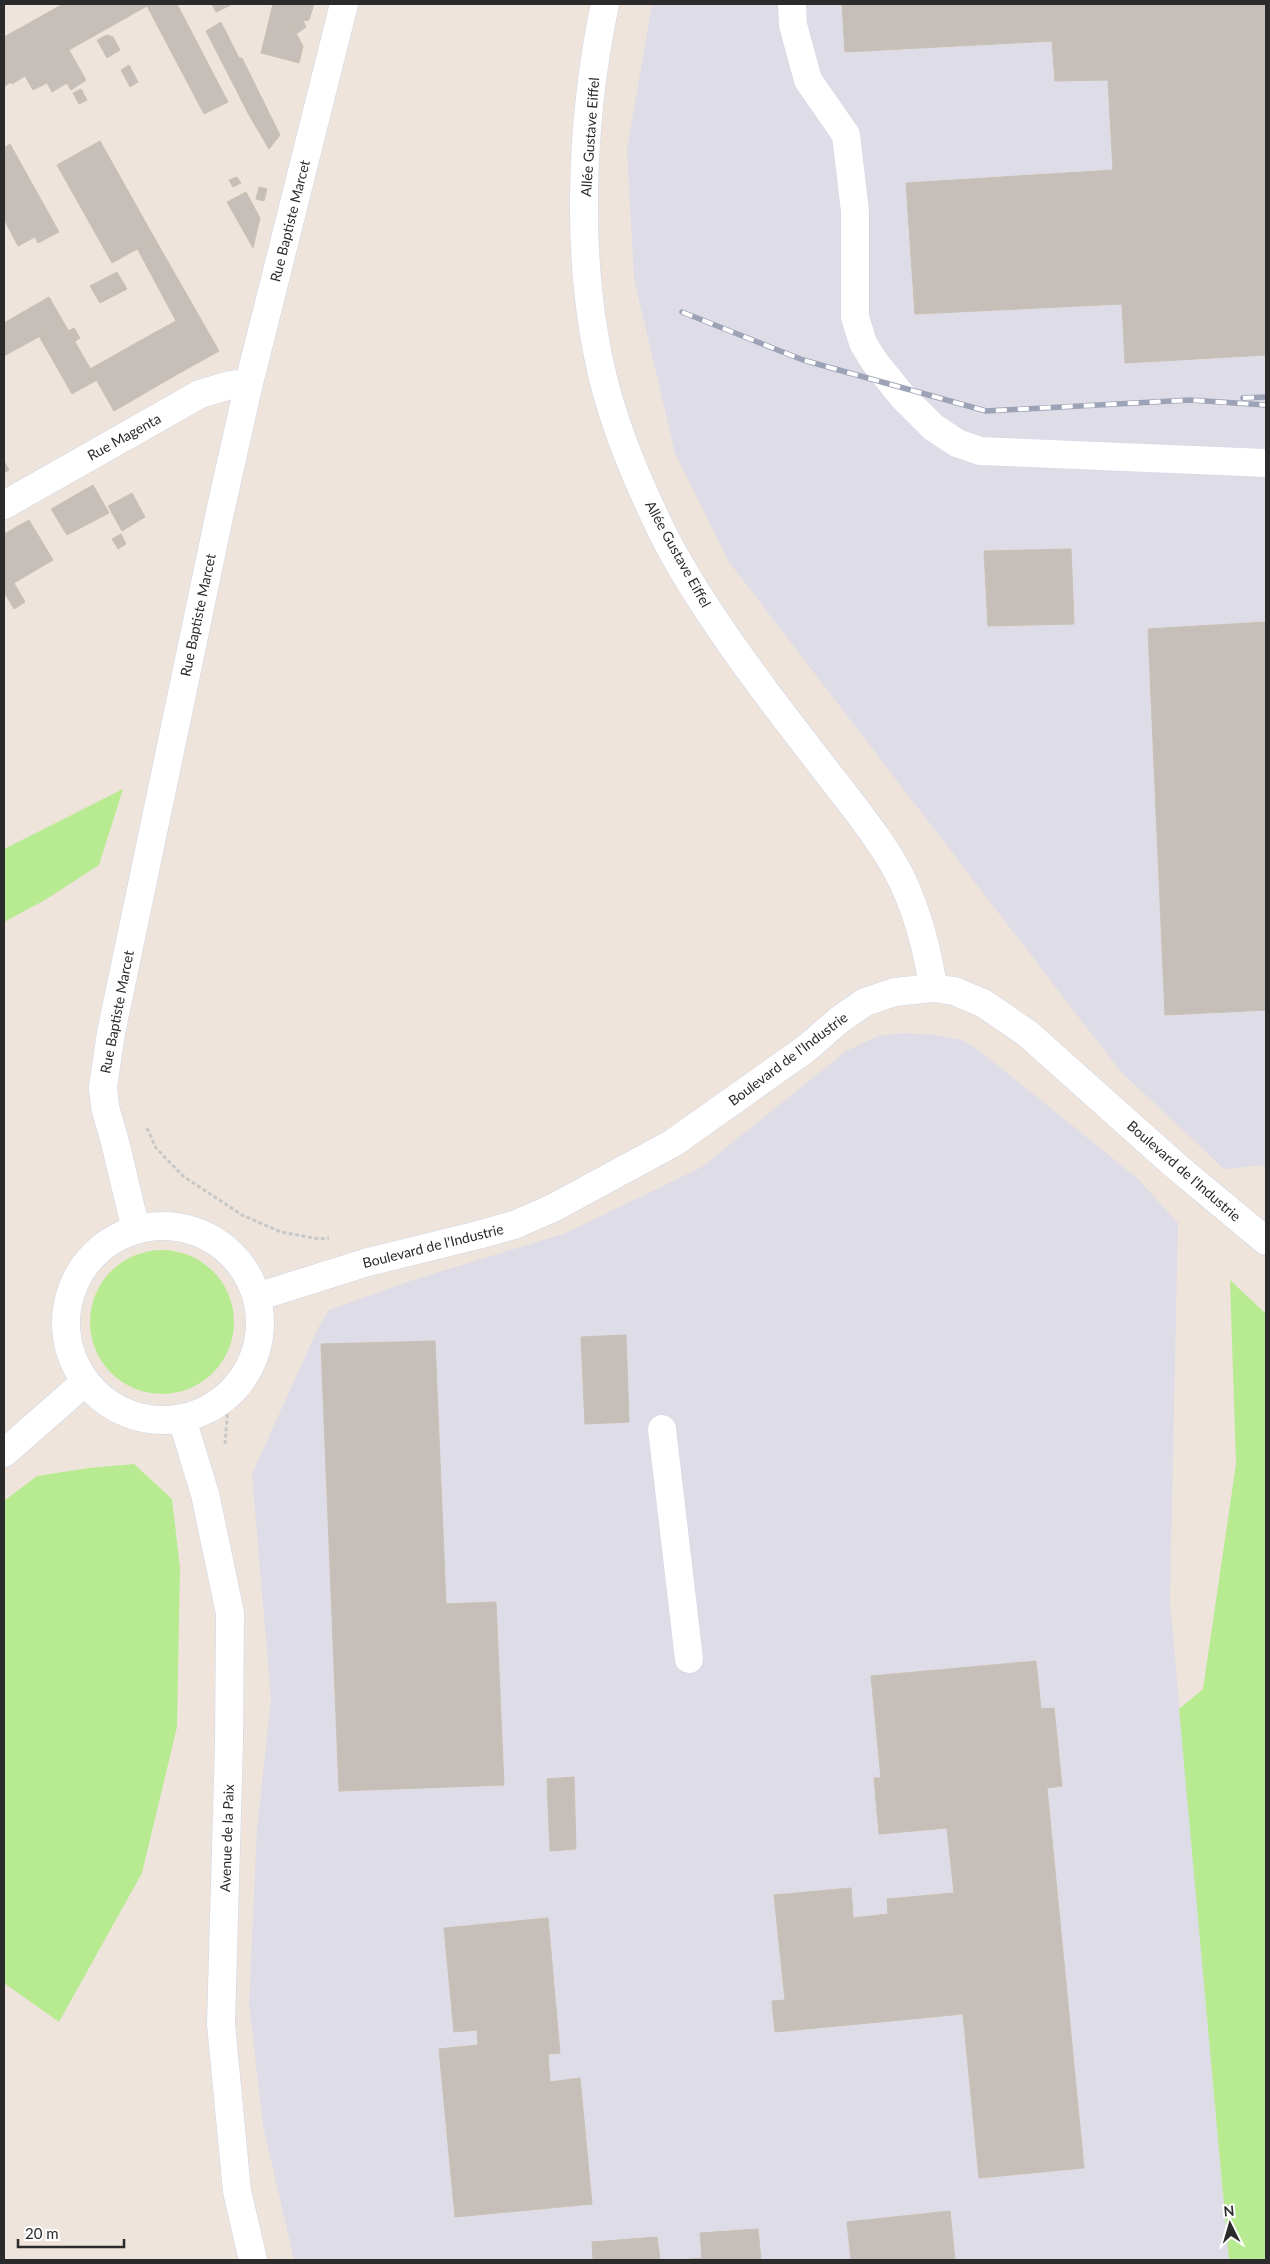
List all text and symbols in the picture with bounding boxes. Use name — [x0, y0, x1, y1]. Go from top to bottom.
street label: Allée Gustave Eiffel — [577, 77, 602, 197]
street label: Rue Baptiste Marcet — [266, 158, 313, 284]
street label: Rue Magenta — [84, 409, 163, 464]
street label: Allée Gustave Eiffel — [642, 497, 715, 610]
street label: Rue Baptiste Marcet — [176, 552, 219, 678]
street label: Rue Baptiste Marcet — [96, 949, 137, 1075]
street label: Boulevard de l'Industrie — [725, 1008, 851, 1109]
street label: Boulevard de l'Industrie — [1124, 1117, 1245, 1224]
street label: Boulevard de l'Industrie — [361, 1220, 505, 1271]
street label: Avenue de la Paix — [216, 1784, 237, 1892]
north arrow — [1205, 2199, 1255, 2249]
text: N — [1223, 2202, 1235, 2219]
scale bar — [18, 2216, 124, 2248]
text: 20 m — [25, 2224, 59, 2242]

